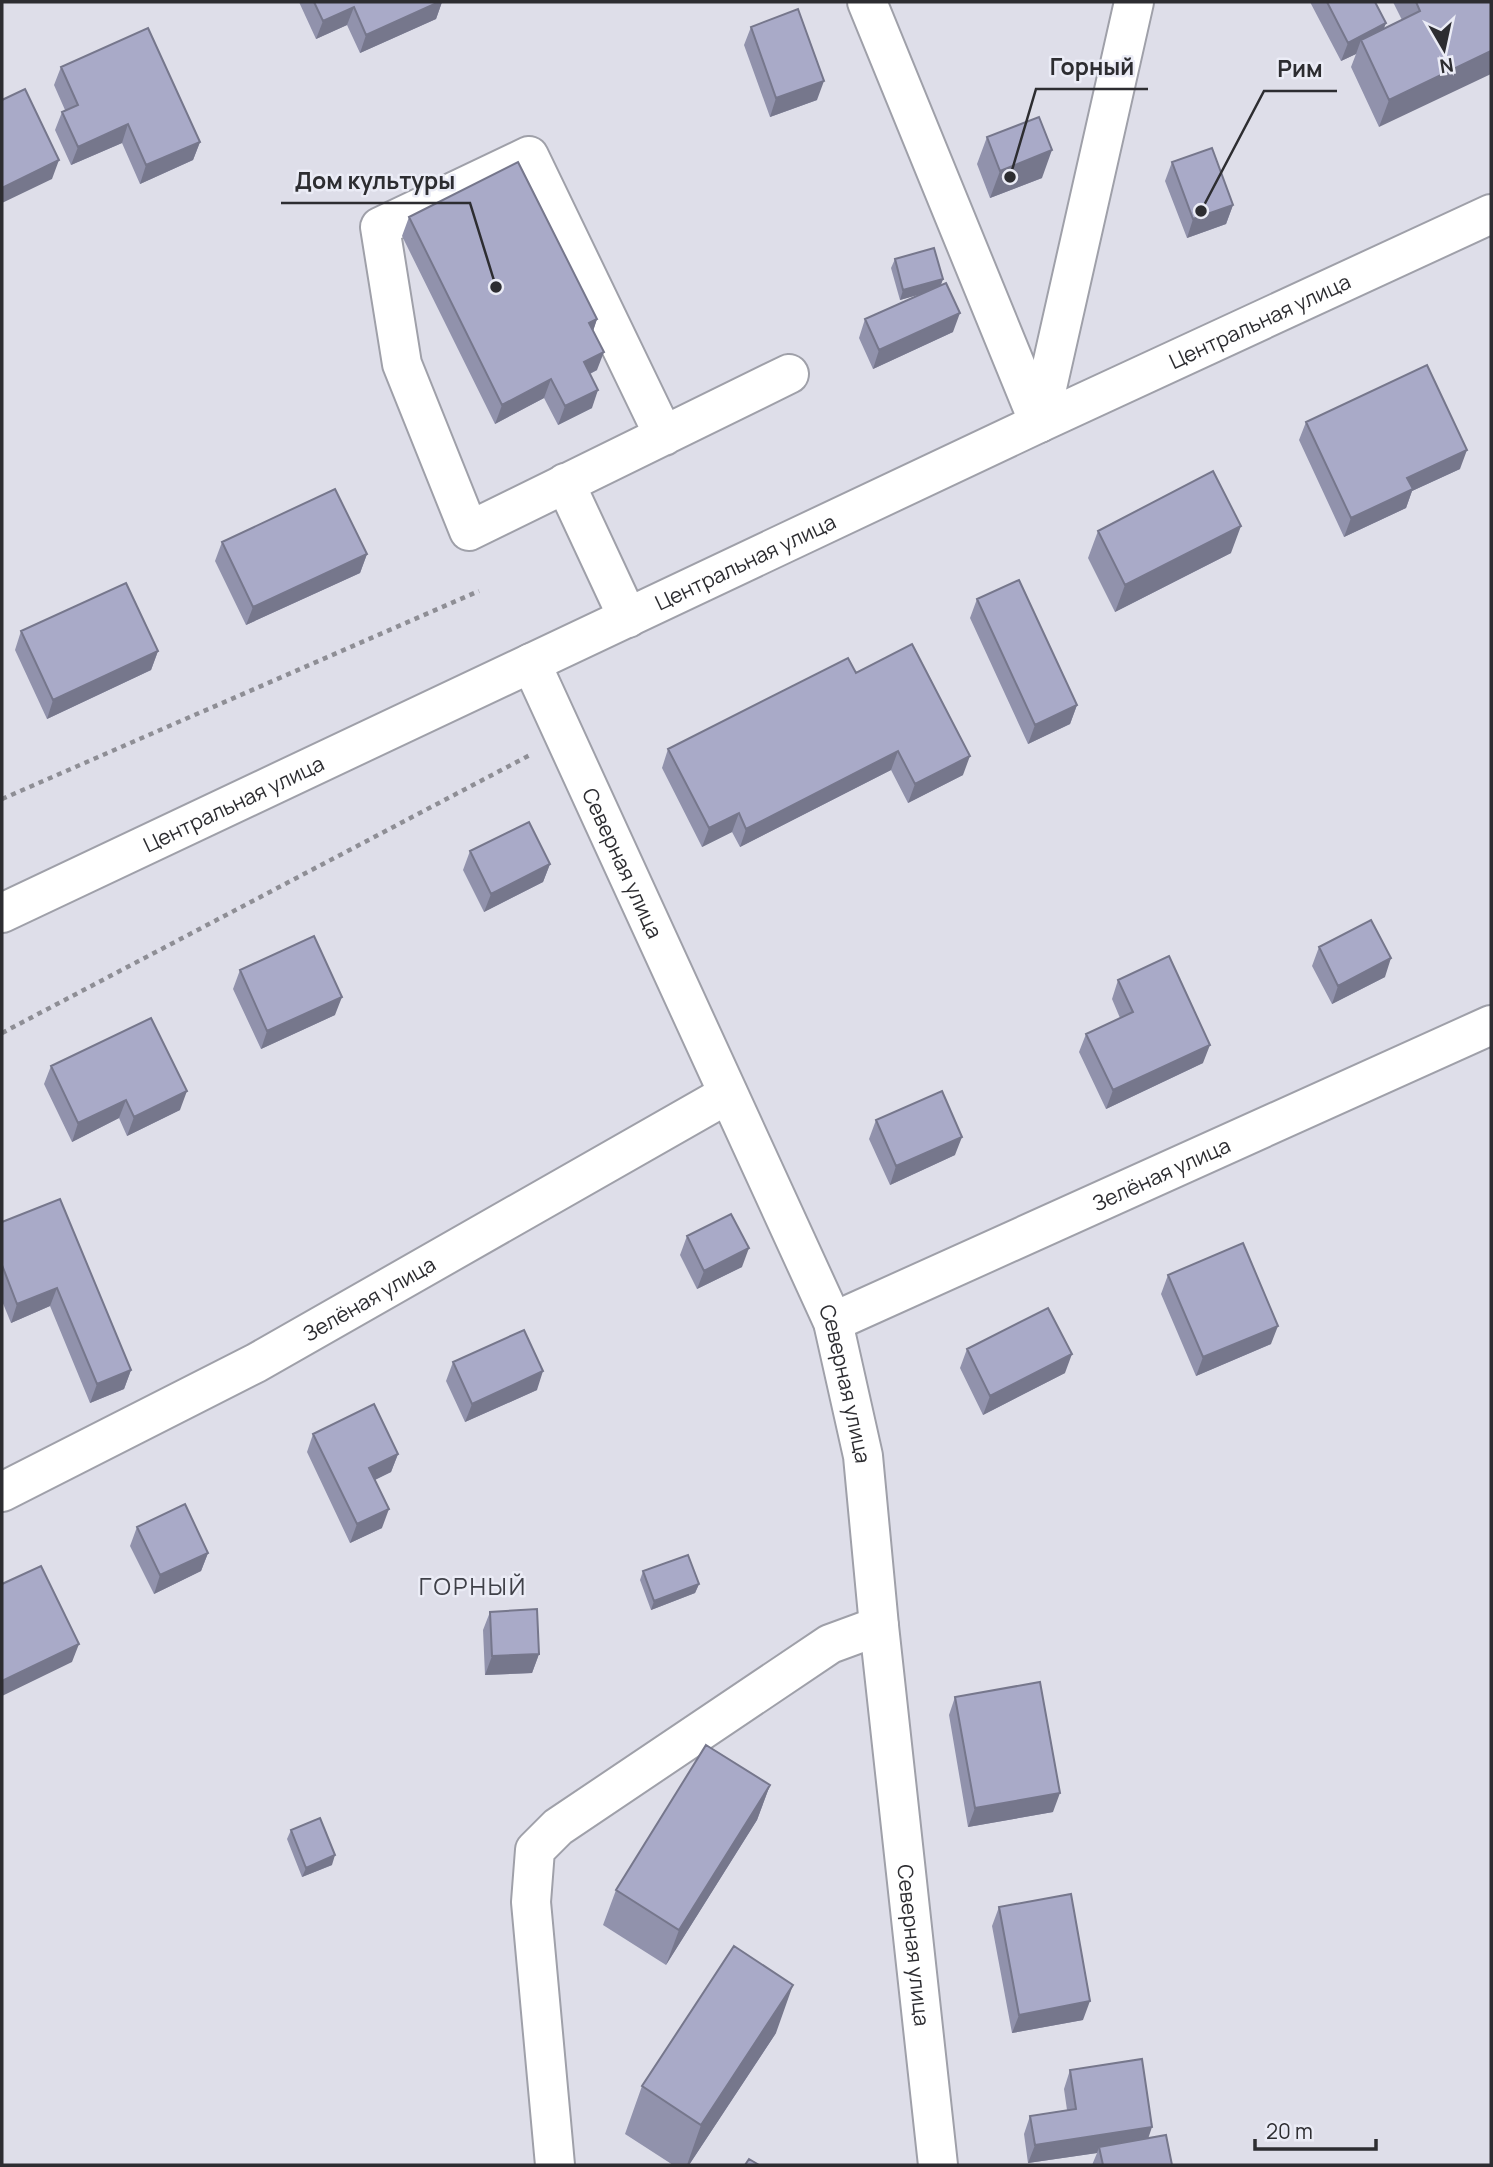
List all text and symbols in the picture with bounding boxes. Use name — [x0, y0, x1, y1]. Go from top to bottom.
north arrow — [1409, 14, 1479, 84]
callout: Горный — [1036, 45, 1148, 89]
callout: Рим — [1264, 47, 1337, 91]
text: Горный — [1050, 50, 1134, 82]
text: Рим — [1277, 52, 1323, 84]
text: N — [1438, 52, 1455, 80]
callout: Дом культуры — [281, 159, 470, 203]
text: Дом культуры — [295, 164, 455, 196]
street label: Центральная улица — [1164, 267, 1355, 375]
street label: Центральная улица — [650, 507, 840, 617]
street label: Центральная улица — [139, 749, 328, 858]
street label: Северная улица — [576, 783, 669, 943]
street label: Зелёная улица — [1088, 1131, 1235, 1217]
street label: Зелёная улица — [298, 1250, 440, 1347]
street label: Северная улица — [813, 1300, 878, 1464]
district label: ГОРНЫЙ — [419, 1569, 527, 1602]
street label: Северная улица — [891, 1863, 937, 2027]
scale bar — [1255, 2108, 1376, 2152]
text: 20 m — [1266, 2117, 1313, 2145]

